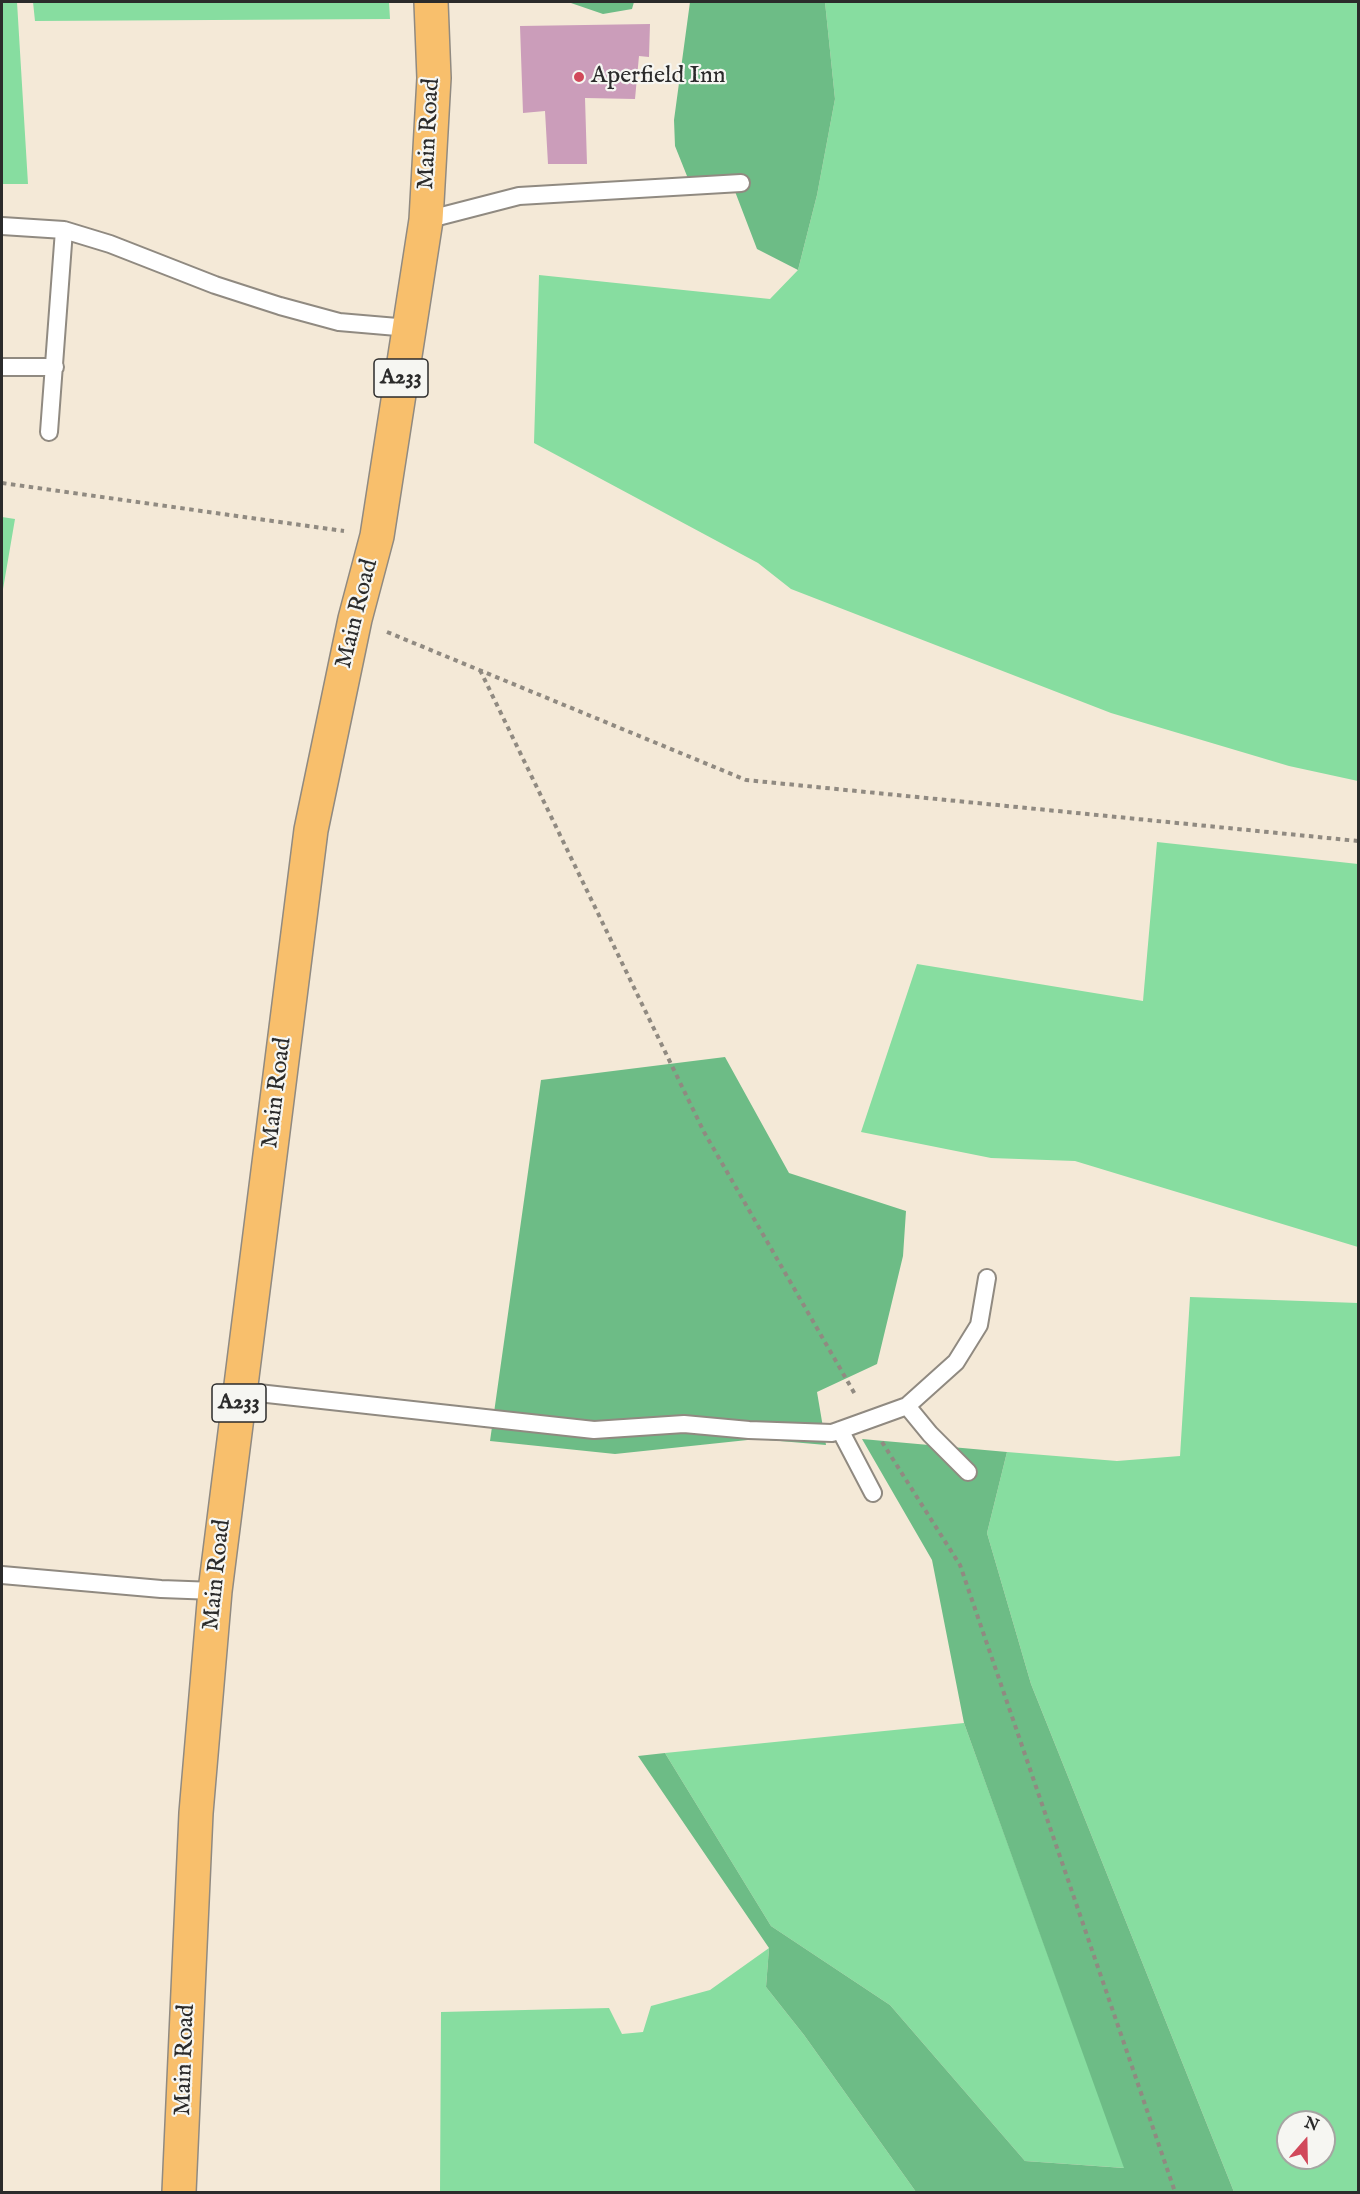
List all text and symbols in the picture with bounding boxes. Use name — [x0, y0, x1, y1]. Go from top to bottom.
place label: Aperfield Inn — [591, 63, 725, 91]
marker: Aperfield Inn — [572, 70, 586, 84]
street label: Main Road — [413, 78, 447, 190]
road number: A233 — [374, 359, 428, 397]
street label: Main Road — [331, 556, 385, 672]
street label: Main Road — [257, 1036, 299, 1150]
road number: A233 — [212, 1384, 266, 1422]
street label: Main Road — [198, 1518, 238, 1632]
street label: Main Road — [170, 2004, 202, 2116]
north arrow — [1276, 2110, 1336, 2170]
text: N — [1302, 2113, 1321, 2137]

